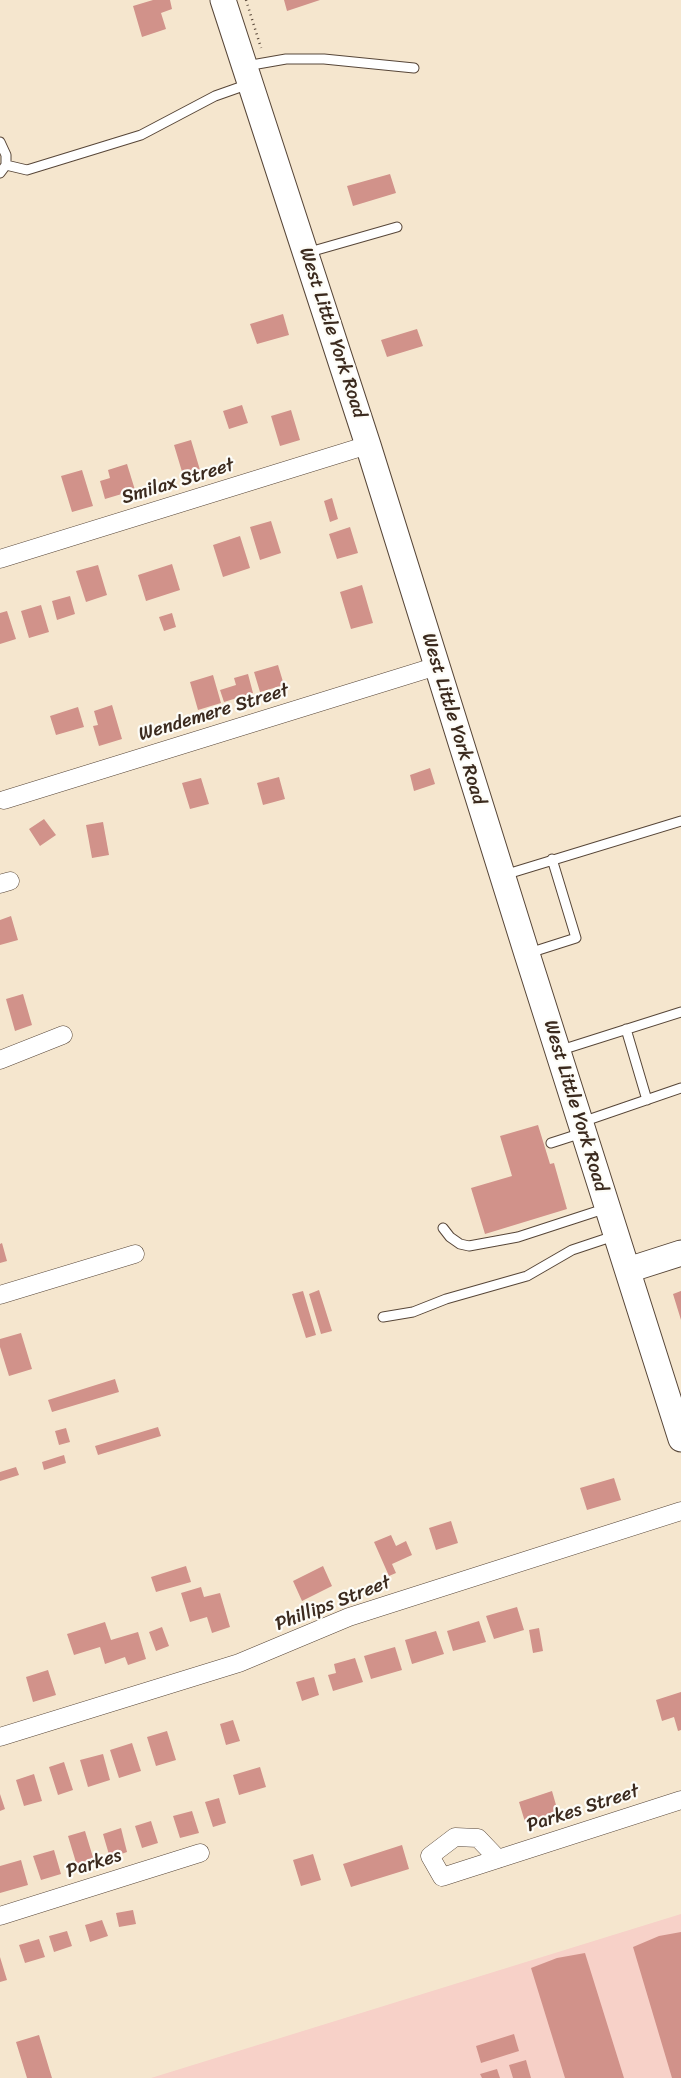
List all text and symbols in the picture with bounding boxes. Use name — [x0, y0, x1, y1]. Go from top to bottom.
street label: West Little York Road — [294, 245, 370, 421]
street label: Smilax Street — [119, 454, 237, 510]
street label: West Little York Road — [416, 631, 490, 807]
street label: Wendemere Street — [136, 679, 292, 747]
street label: West Little York Road — [538, 1018, 612, 1194]
street label: Phillips Street — [272, 1572, 394, 1636]
street label: Parkes Street — [524, 1780, 642, 1838]
street label: Parkes — [64, 1844, 124, 1884]

